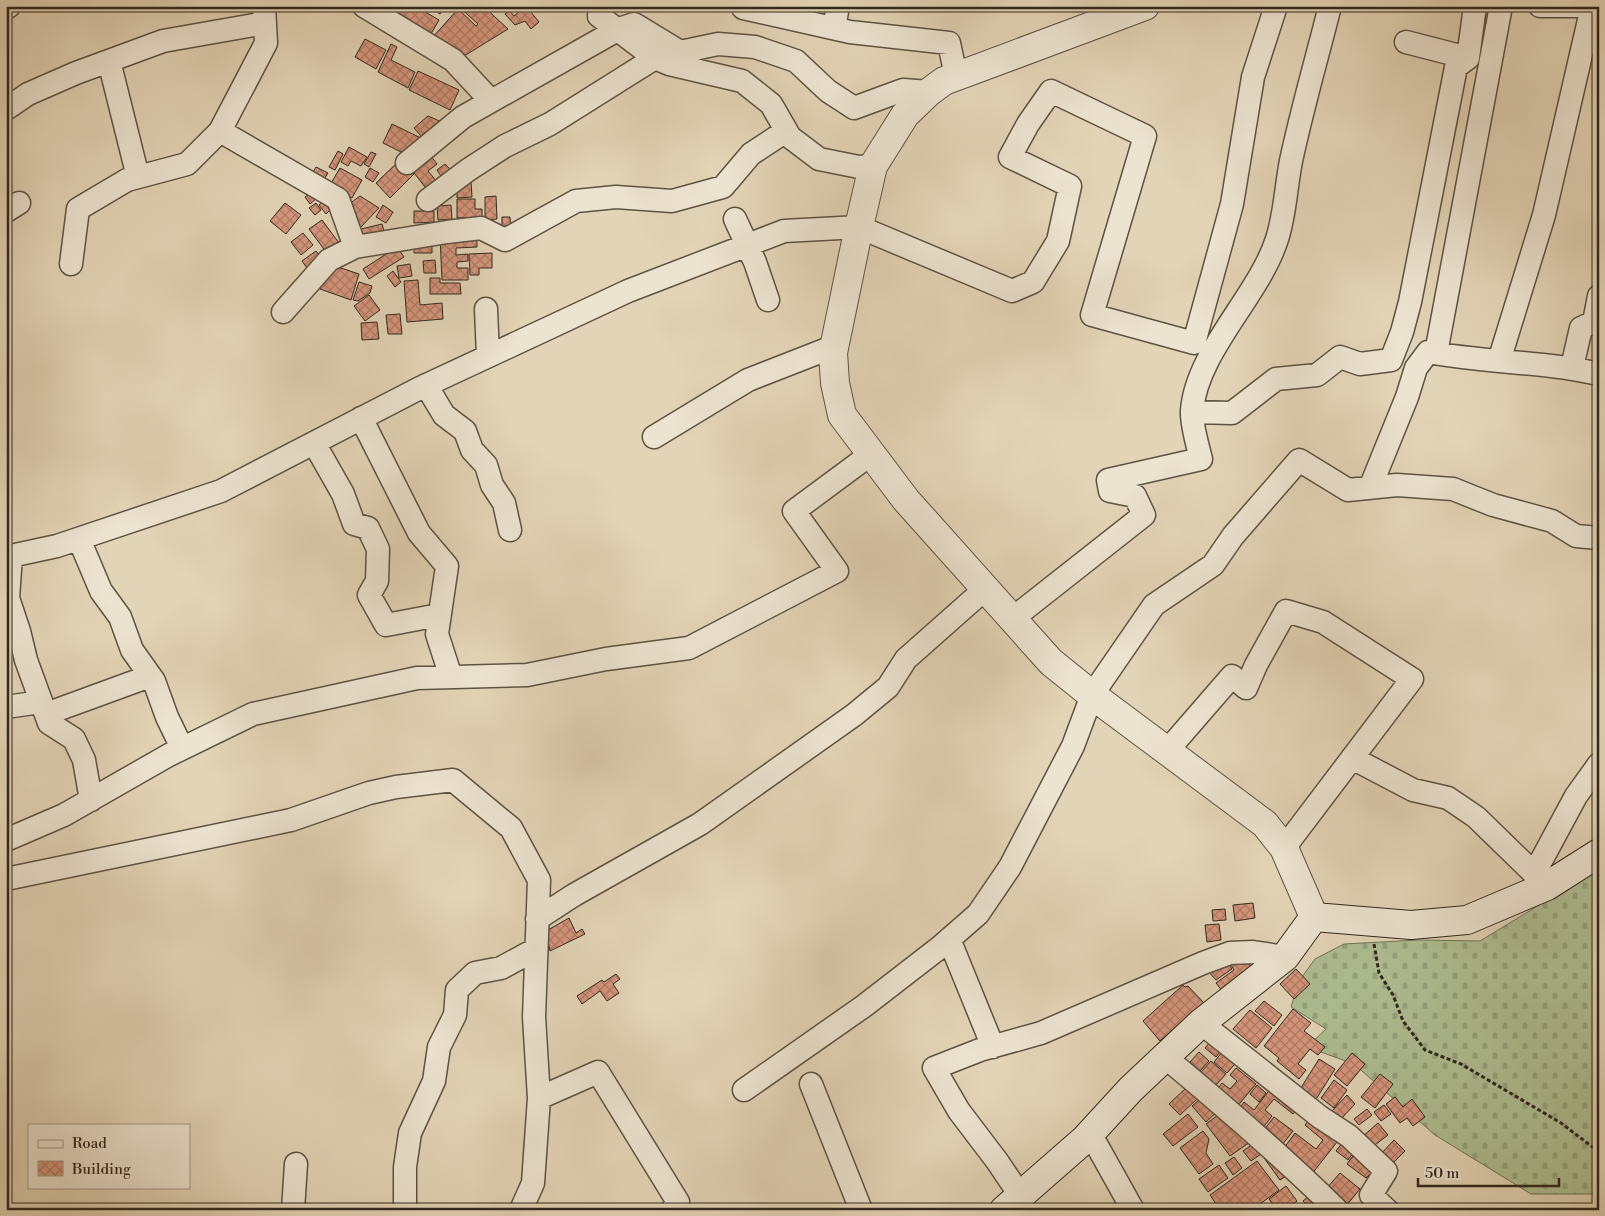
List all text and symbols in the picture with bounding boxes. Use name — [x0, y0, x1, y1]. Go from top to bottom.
legend — [28, 1124, 190, 1188]
text: Road — [72, 1134, 107, 1153]
scale bar — [1418, 1156, 1559, 1188]
text: Building — [71, 1160, 131, 1179]
text: 50 m — [1425, 1164, 1459, 1183]

